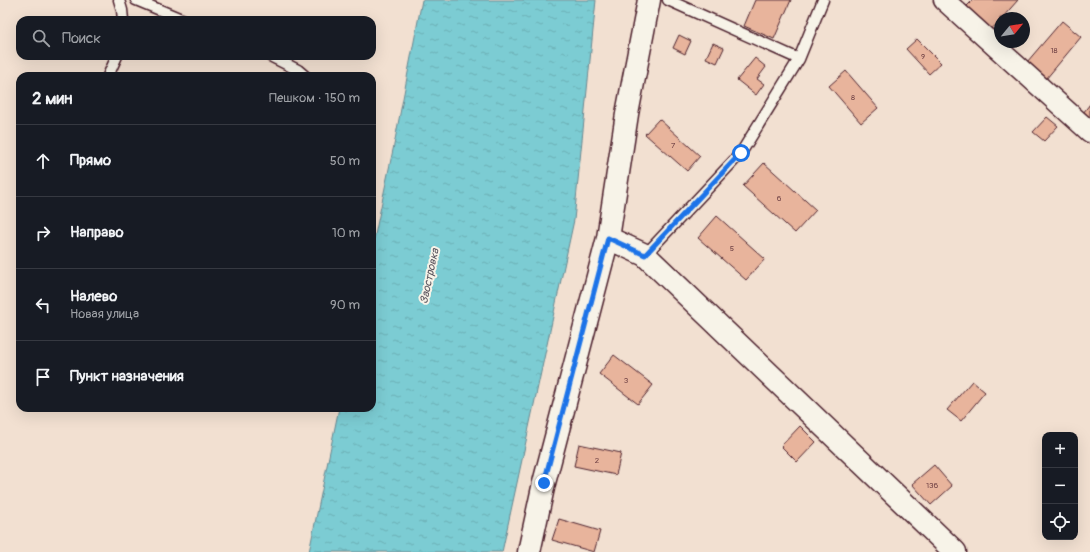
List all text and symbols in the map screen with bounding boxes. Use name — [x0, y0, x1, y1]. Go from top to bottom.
north arrow — [994, 12, 1030, 48]
search box — [16, 16, 376, 60]
icon: search — [30, 27, 52, 49]
text: Поиск — [62, 29, 101, 48]
house number: 18 — [1050, 46, 1058, 55]
house number: 9 — [921, 52, 925, 61]
text: 2 мин — [32, 88, 72, 109]
text: Пешком · 150 m — [269, 90, 360, 106]
house number: 8 — [851, 93, 855, 102]
house number: 7 — [671, 141, 676, 150]
route start — [732, 144, 750, 162]
icon: ahead — [32, 150, 54, 172]
text: Прямо — [70, 151, 111, 170]
text: 50 m — [330, 153, 360, 169]
house number: 6 — [777, 194, 782, 203]
icon: right — [32, 222, 54, 244]
text: Направо — [70, 223, 124, 242]
text: 10 m — [332, 225, 360, 241]
house number: 5 — [730, 244, 734, 253]
water label: Заостровка — [417, 247, 442, 305]
text: Налево — [70, 287, 117, 306]
icon: left — [32, 294, 54, 316]
text: 90 m — [330, 297, 360, 313]
text: Новая улица — [70, 306, 139, 322]
icon: arrive — [32, 366, 54, 388]
text: Пункт назначения — [70, 367, 184, 386]
house number: 3 — [624, 376, 629, 385]
map controls — [1042, 432, 1078, 540]
button: + — [1042, 432, 1078, 468]
house number: 2 — [595, 456, 600, 465]
button: − — [1042, 468, 1078, 504]
route end — [535, 474, 553, 492]
house number: 136 — [926, 481, 938, 490]
button: locate — [1042, 504, 1078, 540]

